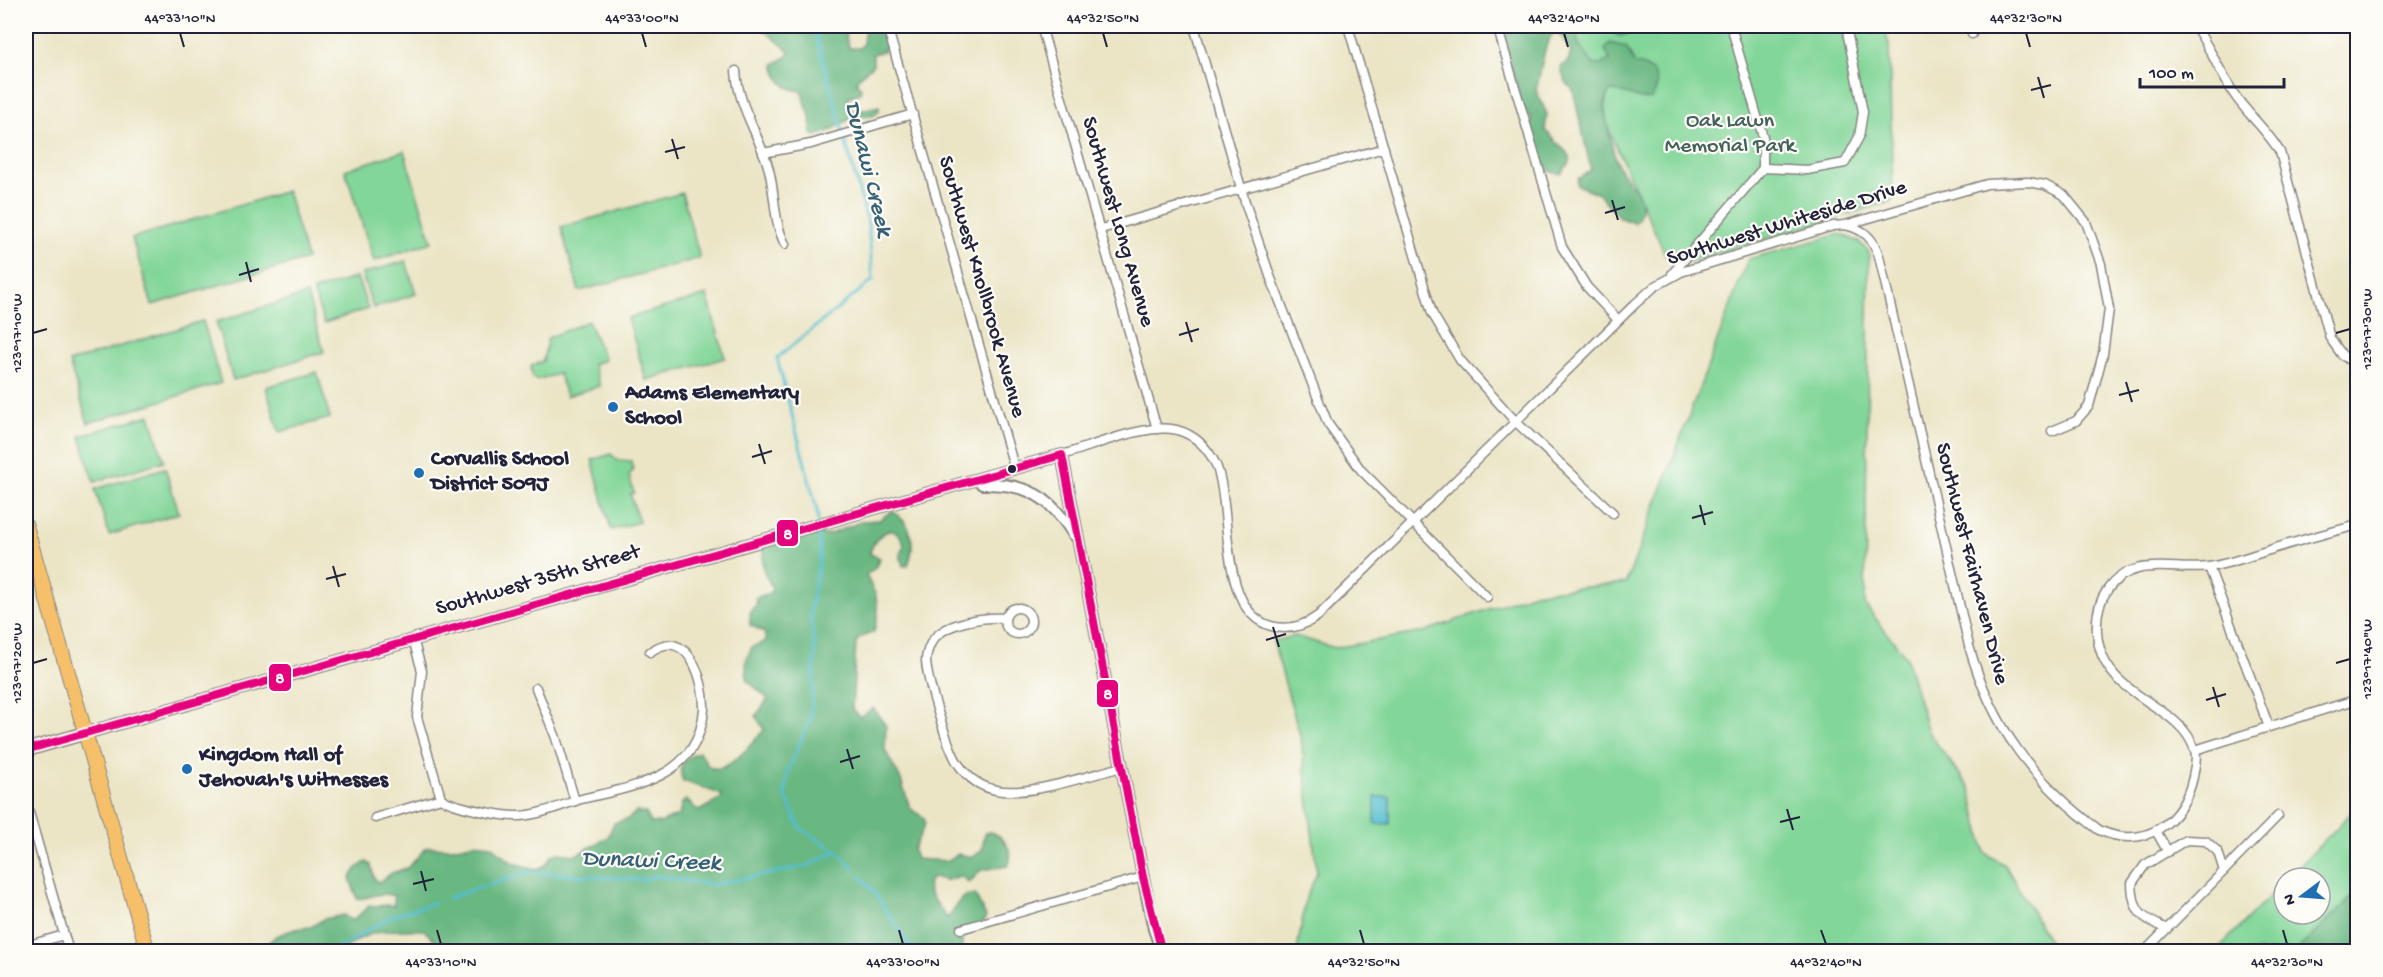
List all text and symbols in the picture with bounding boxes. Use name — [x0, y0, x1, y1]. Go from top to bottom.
text: 44°33'10"N — [145, 10, 216, 28]
text: 44°33'00"N — [605, 10, 679, 28]
text: 44°32'50"N — [1067, 10, 1139, 28]
text: 44°32'40"N — [1528, 10, 1600, 28]
text: 44°32'30"N — [1990, 10, 2062, 28]
scale bar — [2140, 51, 2284, 89]
text: 100 m — [2148, 64, 2194, 85]
water label: Dunawi Creek — [836, 98, 898, 242]
park label: Oak Lawn Memorial Park — [1665, 109, 1797, 160]
street label: Southwest Long Avenue — [1075, 114, 1160, 331]
street label: Southwest Knollbrook Avenue — [931, 153, 1031, 421]
street label: Southwest Whiteside Drive — [1664, 175, 1911, 273]
text: 123°17'30"W — [2359, 288, 2377, 370]
text: 123°17'10"W — [9, 293, 27, 374]
place label: Adams Elementary School — [624, 381, 799, 432]
marker: Adams Elementary School — [606, 400, 620, 414]
street label: Southwest Fairhaven Drive — [1928, 440, 2014, 688]
place label: Corvallis School District 509J — [429, 447, 569, 498]
unlabelled marker — [1006, 463, 1018, 475]
marker: Corvallis School District 509J — [412, 466, 426, 480]
line badge: 8 — [776, 519, 799, 547]
text: 8 — [784, 527, 793, 546]
street label: Southwest 35th Street — [433, 539, 645, 623]
text: 123°17'40"W — [2359, 619, 2377, 700]
text: 123°17'20"W — [9, 623, 27, 704]
line badge: 8 — [268, 663, 292, 692]
text: 8 — [276, 671, 285, 690]
line badge: 8 — [1096, 679, 1119, 708]
text: 8 — [1104, 687, 1113, 706]
place label: Kingdom Hall of Jehovah's Witnesses — [198, 743, 390, 794]
marker: Kingdom Hall of Jehovah's Witnesses — [180, 762, 194, 776]
water label: Dunawi Creek — [581, 845, 723, 879]
north arrow — [2272, 866, 2332, 926]
text: N — [2280, 891, 2302, 907]
text: 44°33'10"N — [406, 954, 477, 972]
text: 44°33'00"N — [866, 954, 940, 972]
text: 44°32'50"N — [1328, 954, 1400, 972]
text: 44°32'40"N — [1790, 954, 1862, 972]
text: 44°32'30"N — [2251, 954, 2323, 972]

